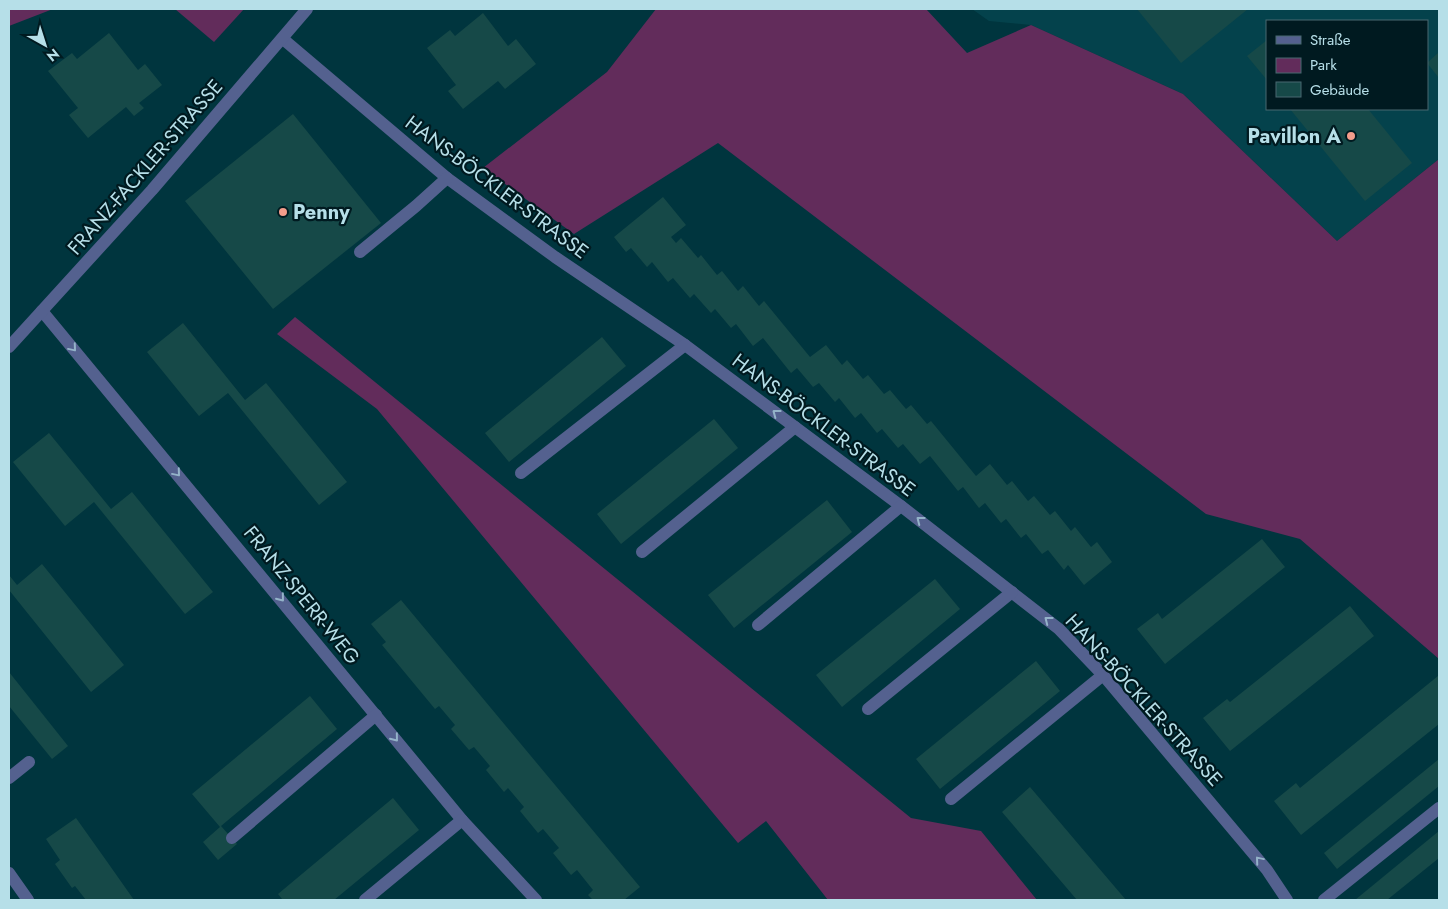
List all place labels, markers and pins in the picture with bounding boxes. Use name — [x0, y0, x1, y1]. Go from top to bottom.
place label: Pavillon A — [1248, 122, 1341, 151]
marker: Pavillon A — [1345, 130, 1357, 142]
place label: Penny — [293, 198, 350, 227]
marker: Penny — [277, 206, 289, 218]

